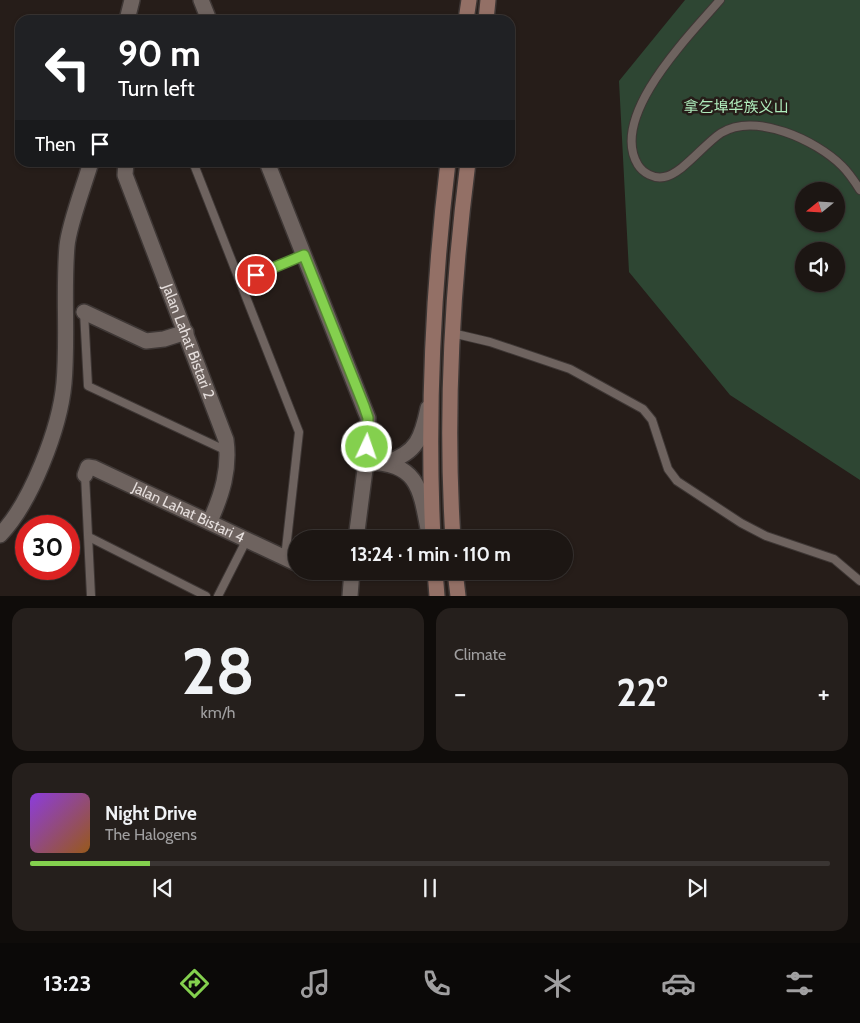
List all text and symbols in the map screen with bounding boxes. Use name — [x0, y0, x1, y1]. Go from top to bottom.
text: 90 m — [118, 32, 201, 75]
icon: left — [35, 35, 100, 100]
text: Turn left — [118, 75, 195, 102]
park label: 拿乞埠华族义山 — [683, 98, 789, 116]
icon: arrive — [86, 130, 114, 158]
text: Then — [35, 133, 76, 156]
north arrow — [795, 182, 845, 232]
map controls — [795, 182, 845, 292]
button: sound — [795, 242, 845, 292]
pin — [235, 254, 277, 296]
icon: arrive — [242, 261, 270, 289]
street label: Jalan Lahat Bistari 2 — [158, 280, 218, 401]
position arrow — [340, 420, 392, 472]
street label: Jalan Lahat Bistari 4 — [128, 478, 248, 547]
speed limit sign: 30 — [15, 515, 80, 580]
text: 13:24 · 1 min · 110 m — [350, 543, 511, 566]
text: 28 — [181, 631, 255, 710]
text: Climate — [454, 645, 506, 664]
text: 22° — [616, 669, 668, 716]
text: − — [454, 676, 466, 710]
text: + — [818, 676, 830, 710]
text: km/h — [200, 703, 236, 722]
text: Night Drive — [105, 802, 197, 825]
text: The Halogens — [105, 825, 197, 844]
icon: previous — [149, 874, 177, 902]
icon: pause — [416, 874, 444, 902]
icon: next — [683, 874, 711, 902]
icon: directions — [177, 966, 212, 1001]
icon: music — [298, 966, 333, 1001]
icon: phone — [419, 966, 454, 1001]
icon: climate — [540, 966, 575, 1001]
icon: car — [661, 966, 696, 1001]
icon: filters — [782, 966, 817, 1001]
text: 13:23 — [43, 970, 91, 997]

